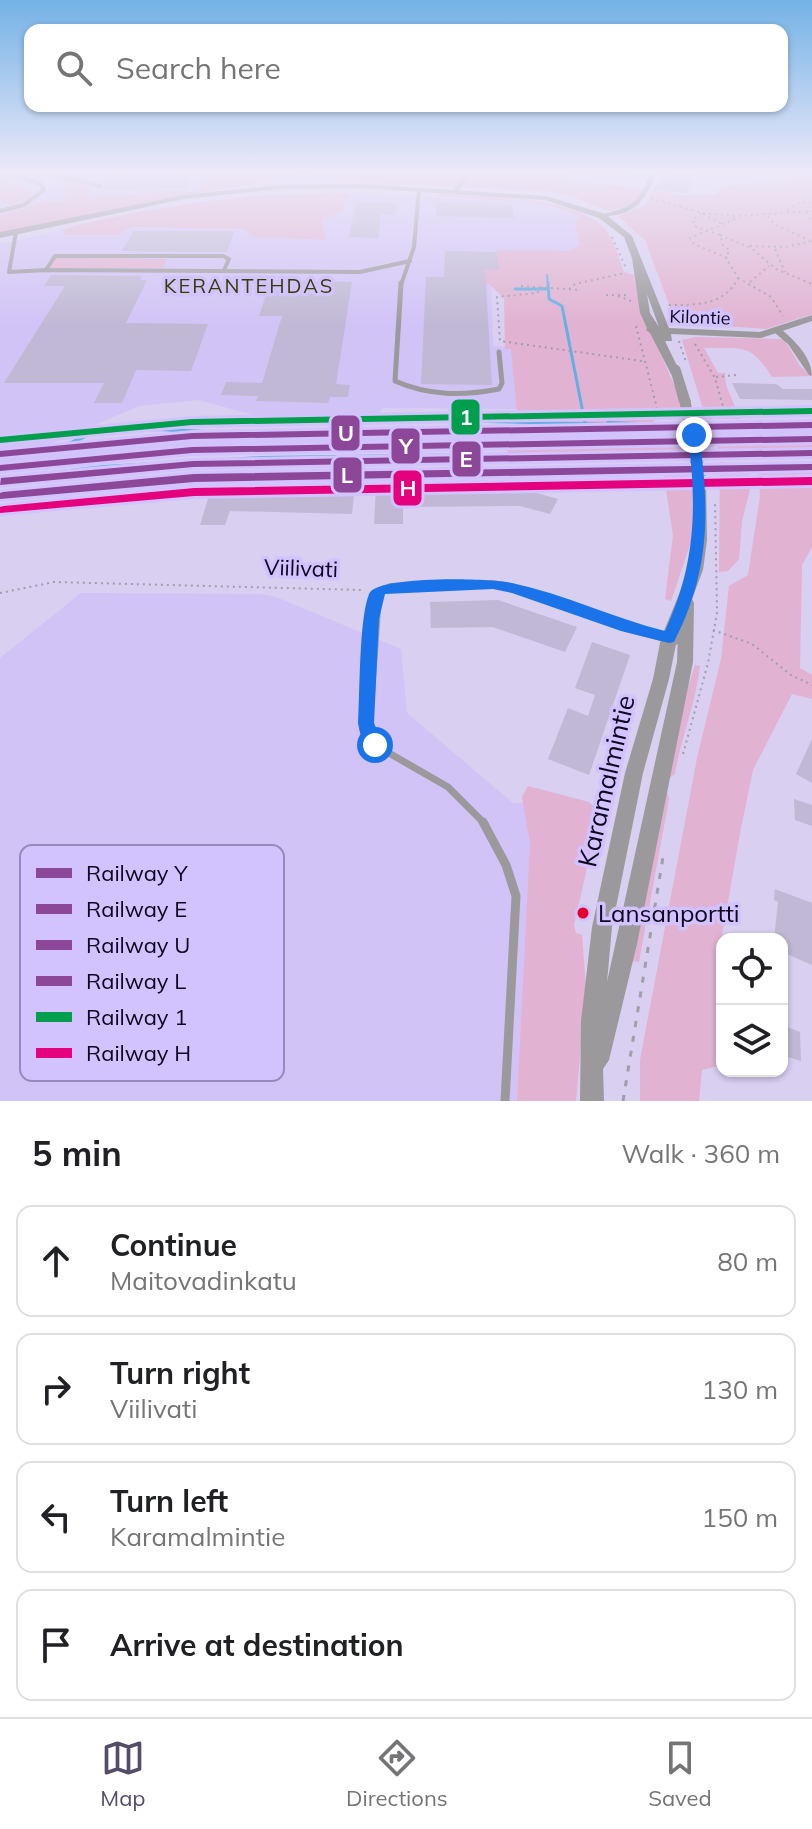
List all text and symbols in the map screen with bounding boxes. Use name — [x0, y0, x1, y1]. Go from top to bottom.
search box — [24, 24, 788, 112]
icon: search — [52, 46, 96, 90]
text: Search here — [116, 49, 281, 87]
district label: KERANTEHDAS — [164, 273, 334, 298]
street label: Kilontie — [669, 304, 731, 330]
line badge: 1 — [450, 398, 481, 436]
text: 1 — [459, 403, 473, 431]
line badge: U — [330, 414, 361, 452]
route end — [676, 417, 712, 453]
text: U — [338, 419, 354, 447]
line badge: Y — [390, 427, 421, 465]
text: Y — [398, 432, 414, 460]
line badge: E — [451, 440, 482, 478]
text: E — [459, 445, 473, 473]
line badge: L — [332, 456, 363, 494]
text: L — [341, 461, 353, 489]
line badge: H — [392, 469, 423, 507]
text: H — [399, 474, 417, 502]
street label: Viilivati — [264, 553, 338, 583]
street label: Karamalmintie — [570, 692, 642, 870]
route start — [357, 727, 393, 763]
legend — [20, 845, 284, 1081]
text: Railway Y — [86, 859, 188, 887]
text: Railway E — [86, 895, 187, 923]
place label: Lansanportti — [598, 898, 740, 928]
marker: Lansanportti — [575, 905, 591, 921]
text: Railway U — [86, 931, 190, 959]
map controls — [716, 933, 788, 1077]
button: locate — [716, 933, 788, 1005]
text: Railway L — [86, 967, 186, 995]
text: Railway 1 — [86, 1003, 187, 1031]
button: layers — [716, 1005, 788, 1077]
text: Railway H — [86, 1039, 191, 1067]
text: 5 min — [32, 1132, 122, 1175]
text: Walk · 360 m — [621, 1137, 780, 1170]
text: Continue — [110, 1226, 237, 1264]
icon: ahead — [34, 1239, 78, 1283]
text: 80 m — [717, 1245, 778, 1278]
text: Maitovadinkatu — [110, 1264, 297, 1297]
text: Turn right — [110, 1354, 250, 1392]
icon: right — [34, 1367, 78, 1411]
text: 130 m — [702, 1373, 778, 1406]
text: Viilivati — [110, 1392, 197, 1425]
text: Turn left — [110, 1482, 228, 1520]
icon: left — [34, 1495, 78, 1539]
text: 150 m — [702, 1501, 778, 1534]
text: Karamalmintie — [110, 1520, 285, 1553]
icon: arrive — [34, 1623, 78, 1667]
text: Arrive at destination — [110, 1626, 404, 1664]
tab: Map — [100, 1736, 146, 1812]
tab: Directions — [346, 1736, 448, 1812]
tab: Saved — [648, 1736, 712, 1812]

